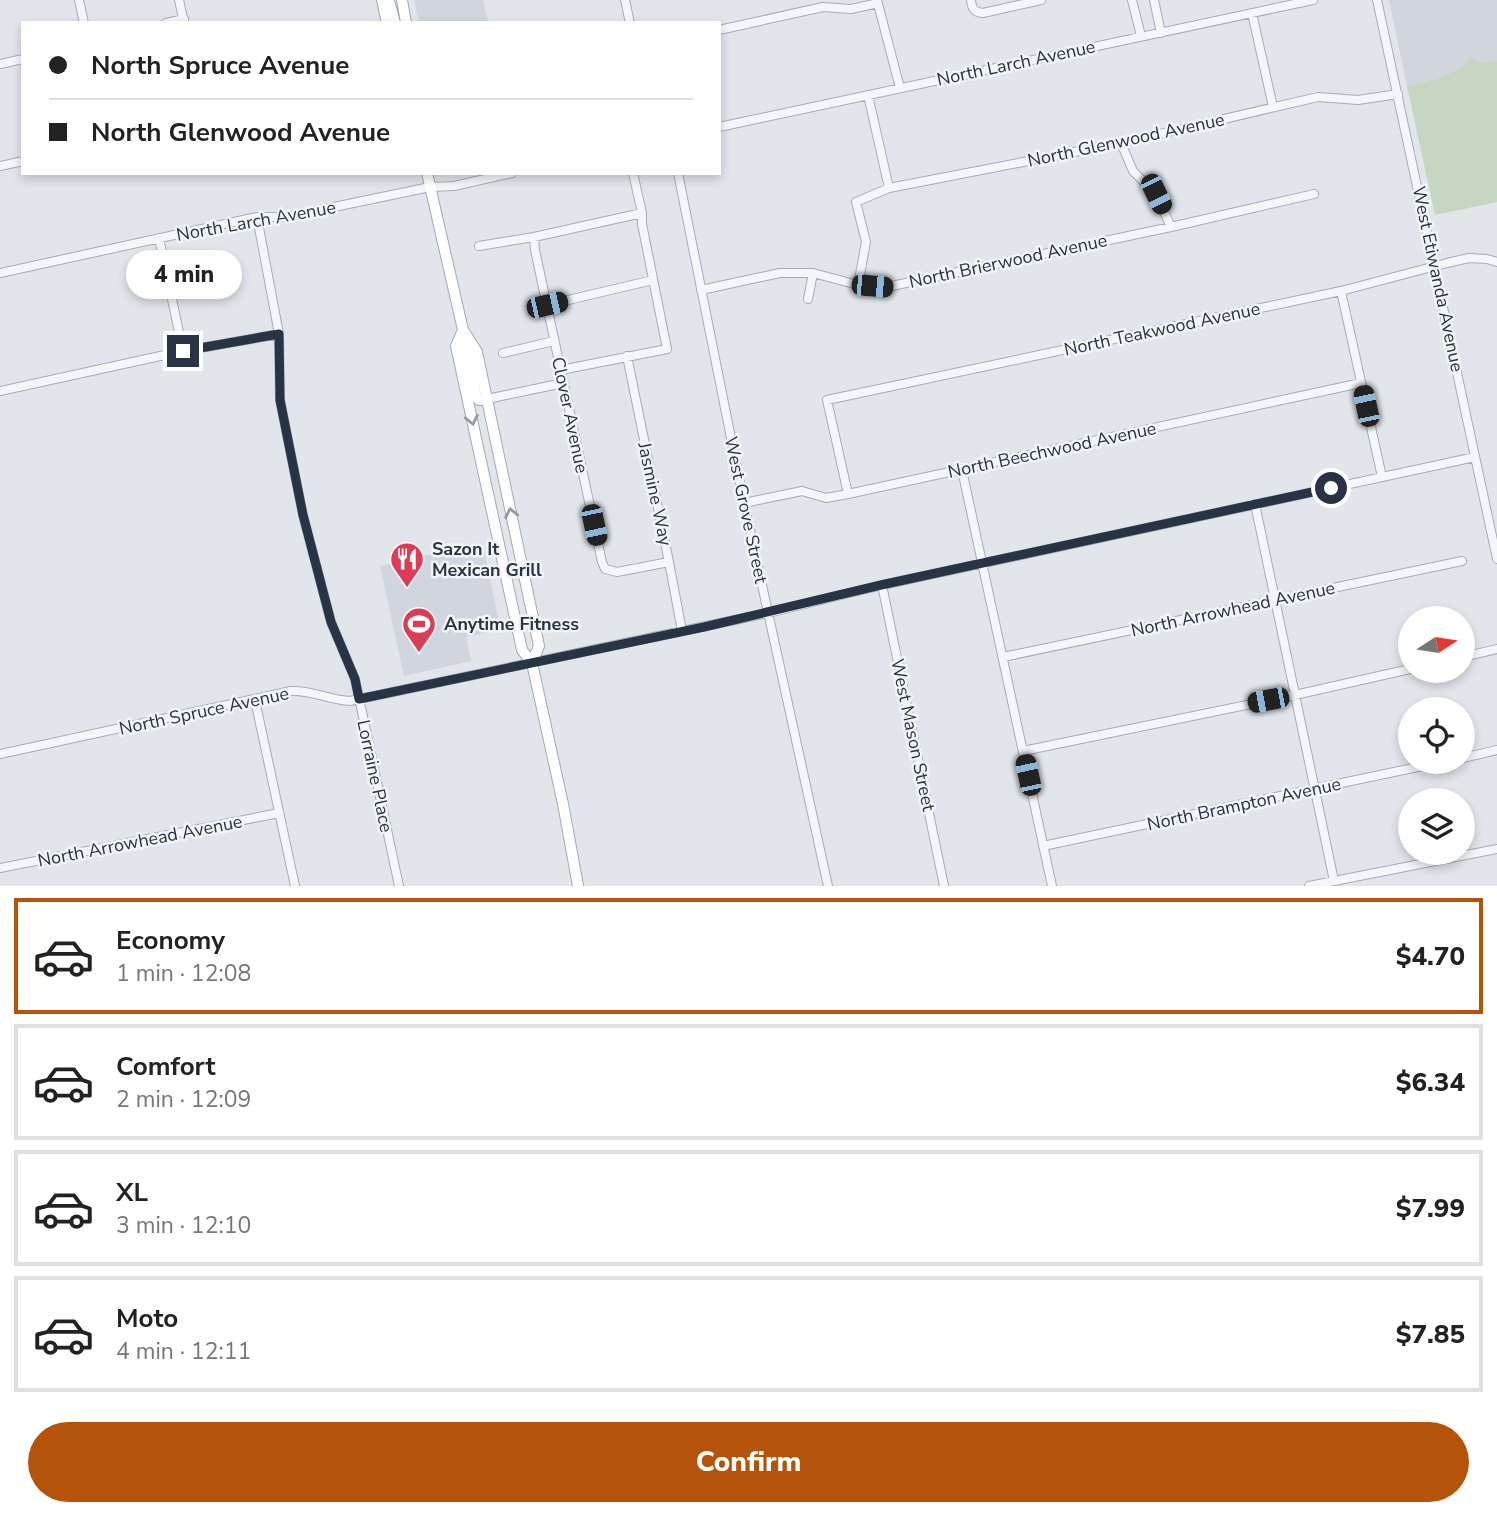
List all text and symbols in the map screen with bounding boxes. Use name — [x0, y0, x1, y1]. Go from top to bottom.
street label: North Larch Avenue — [935, 34, 1097, 92]
text: North Spruce Avenue — [91, 48, 349, 83]
street label: North Glenwood Avenue — [1025, 107, 1227, 173]
text: North Glenwood Avenue — [91, 115, 390, 150]
car — [1138, 171, 1175, 217]
street label: West Etiwanda Avenue — [1407, 184, 1469, 374]
street label: North Larch Avenue — [174, 195, 338, 247]
street label: North Brierwood Avenue — [907, 228, 1109, 294]
callout: 4 min — [125, 250, 241, 298]
text: 4 min — [154, 259, 214, 290]
car — [851, 274, 894, 298]
car — [525, 290, 570, 320]
street label: North Teakwood Avenue — [1062, 296, 1262, 362]
route end — [167, 335, 199, 367]
street label: Clover Avenue — [546, 355, 594, 475]
car — [1352, 383, 1381, 429]
one-way arrow — [463, 414, 478, 426]
street label: North Beechwood Avenue — [946, 416, 1158, 484]
street label: West Grove Street — [719, 434, 773, 586]
street label: Jasmine Way — [632, 439, 678, 549]
route start — [1315, 472, 1347, 504]
car — [580, 502, 609, 548]
one-way arrow — [505, 507, 520, 519]
place label: Sazon It Mexican Grill — [432, 537, 542, 582]
restaurant icon: Sazon It Mexican Grill — [388, 540, 426, 589]
street label: North Arrowhead Avenue — [1129, 576, 1337, 642]
sports icon: Anytime Fitness — [400, 605, 438, 654]
north arrow — [1398, 606, 1475, 682]
map controls — [1398, 606, 1475, 865]
place label: Anytime Fitness — [444, 612, 579, 636]
street label: West Mason Street — [885, 657, 941, 814]
street label: North Spruce Avenue — [117, 681, 291, 741]
car — [1246, 686, 1291, 714]
button: locate — [1398, 697, 1475, 774]
street label: Lorraine Place — [351, 717, 399, 835]
car — [1014, 752, 1043, 798]
street label: North Brampton Avenue — [1145, 772, 1343, 836]
button: layers — [1398, 788, 1475, 865]
street label: North Arrowhead Avenue — [36, 809, 244, 873]
text: Economy — [116, 923, 225, 958]
icon: car — [32, 925, 95, 988]
text: $4.70 — [1396, 939, 1465, 974]
text: 1 min · 12:08 — [116, 958, 251, 989]
text: Comfort — [116, 1049, 216, 1084]
icon: car — [32, 1051, 95, 1114]
text: $6.34 — [1396, 1065, 1465, 1100]
text: 2 min · 12:09 — [116, 1084, 251, 1115]
text: XL — [116, 1175, 148, 1210]
icon: car — [32, 1177, 95, 1240]
text: $7.99 — [1396, 1191, 1465, 1226]
text: 3 min · 12:10 — [116, 1210, 251, 1241]
text: Moto — [116, 1301, 178, 1336]
icon: car — [32, 1303, 95, 1366]
text: $7.85 — [1396, 1317, 1465, 1352]
text: 4 min · 12:11 — [116, 1336, 251, 1367]
button: Confirm — [28, 1422, 1469, 1502]

